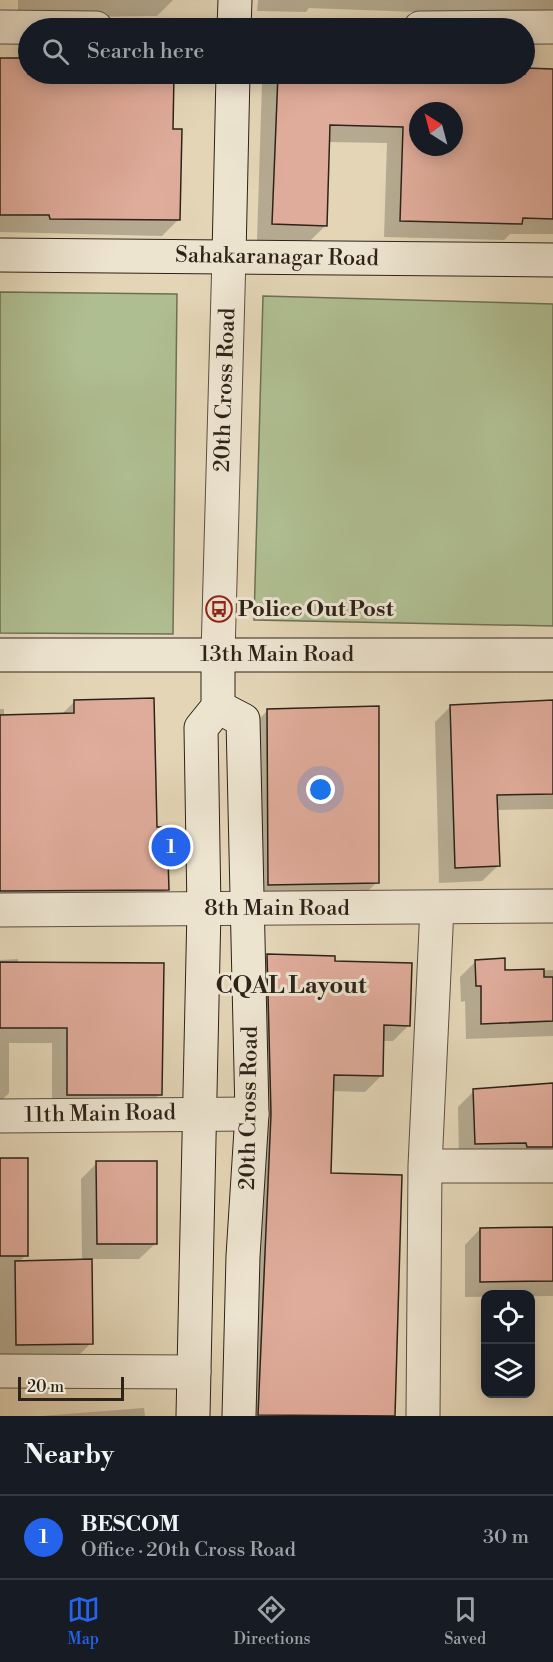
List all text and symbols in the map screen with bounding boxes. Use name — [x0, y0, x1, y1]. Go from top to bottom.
search box — [18, 18, 535, 84]
icon: search — [39, 35, 72, 68]
text: Search here — [87, 38, 204, 65]
north arrow — [409, 102, 463, 156]
street label: Sahakaranagar Road — [175, 242, 380, 272]
street label: 20th Cross Road — [209, 307, 241, 473]
bus stop icon: Police Out Post — [204, 594, 234, 624]
place label: Police Out Post — [238, 596, 394, 623]
street label: 13th Main Road — [200, 641, 354, 668]
your location — [306, 775, 335, 804]
pin: 1 — [152, 824, 190, 870]
street label: 8th Main Road — [204, 895, 350, 922]
district label: CQAL Layout — [215, 971, 367, 1001]
street label: 20th Cross Road — [234, 1025, 264, 1190]
street label: 11th Main Road — [24, 1099, 177, 1129]
map controls — [481, 1290, 535, 1398]
button: locate — [481, 1290, 535, 1344]
button: layers — [481, 1344, 535, 1398]
scale bar — [18, 1374, 124, 1402]
text: 20 m — [27, 1377, 64, 1397]
text: Nearby — [24, 1439, 114, 1471]
text: BESCOM — [81, 1511, 180, 1538]
text: 1 — [39, 1525, 48, 1550]
text: 30 m — [483, 1525, 529, 1550]
text: Office · 20th Cross Road — [81, 1538, 296, 1563]
tab: Map — [67, 1593, 100, 1649]
tab: Directions — [233, 1593, 311, 1649]
tab: Saved — [444, 1593, 486, 1649]

